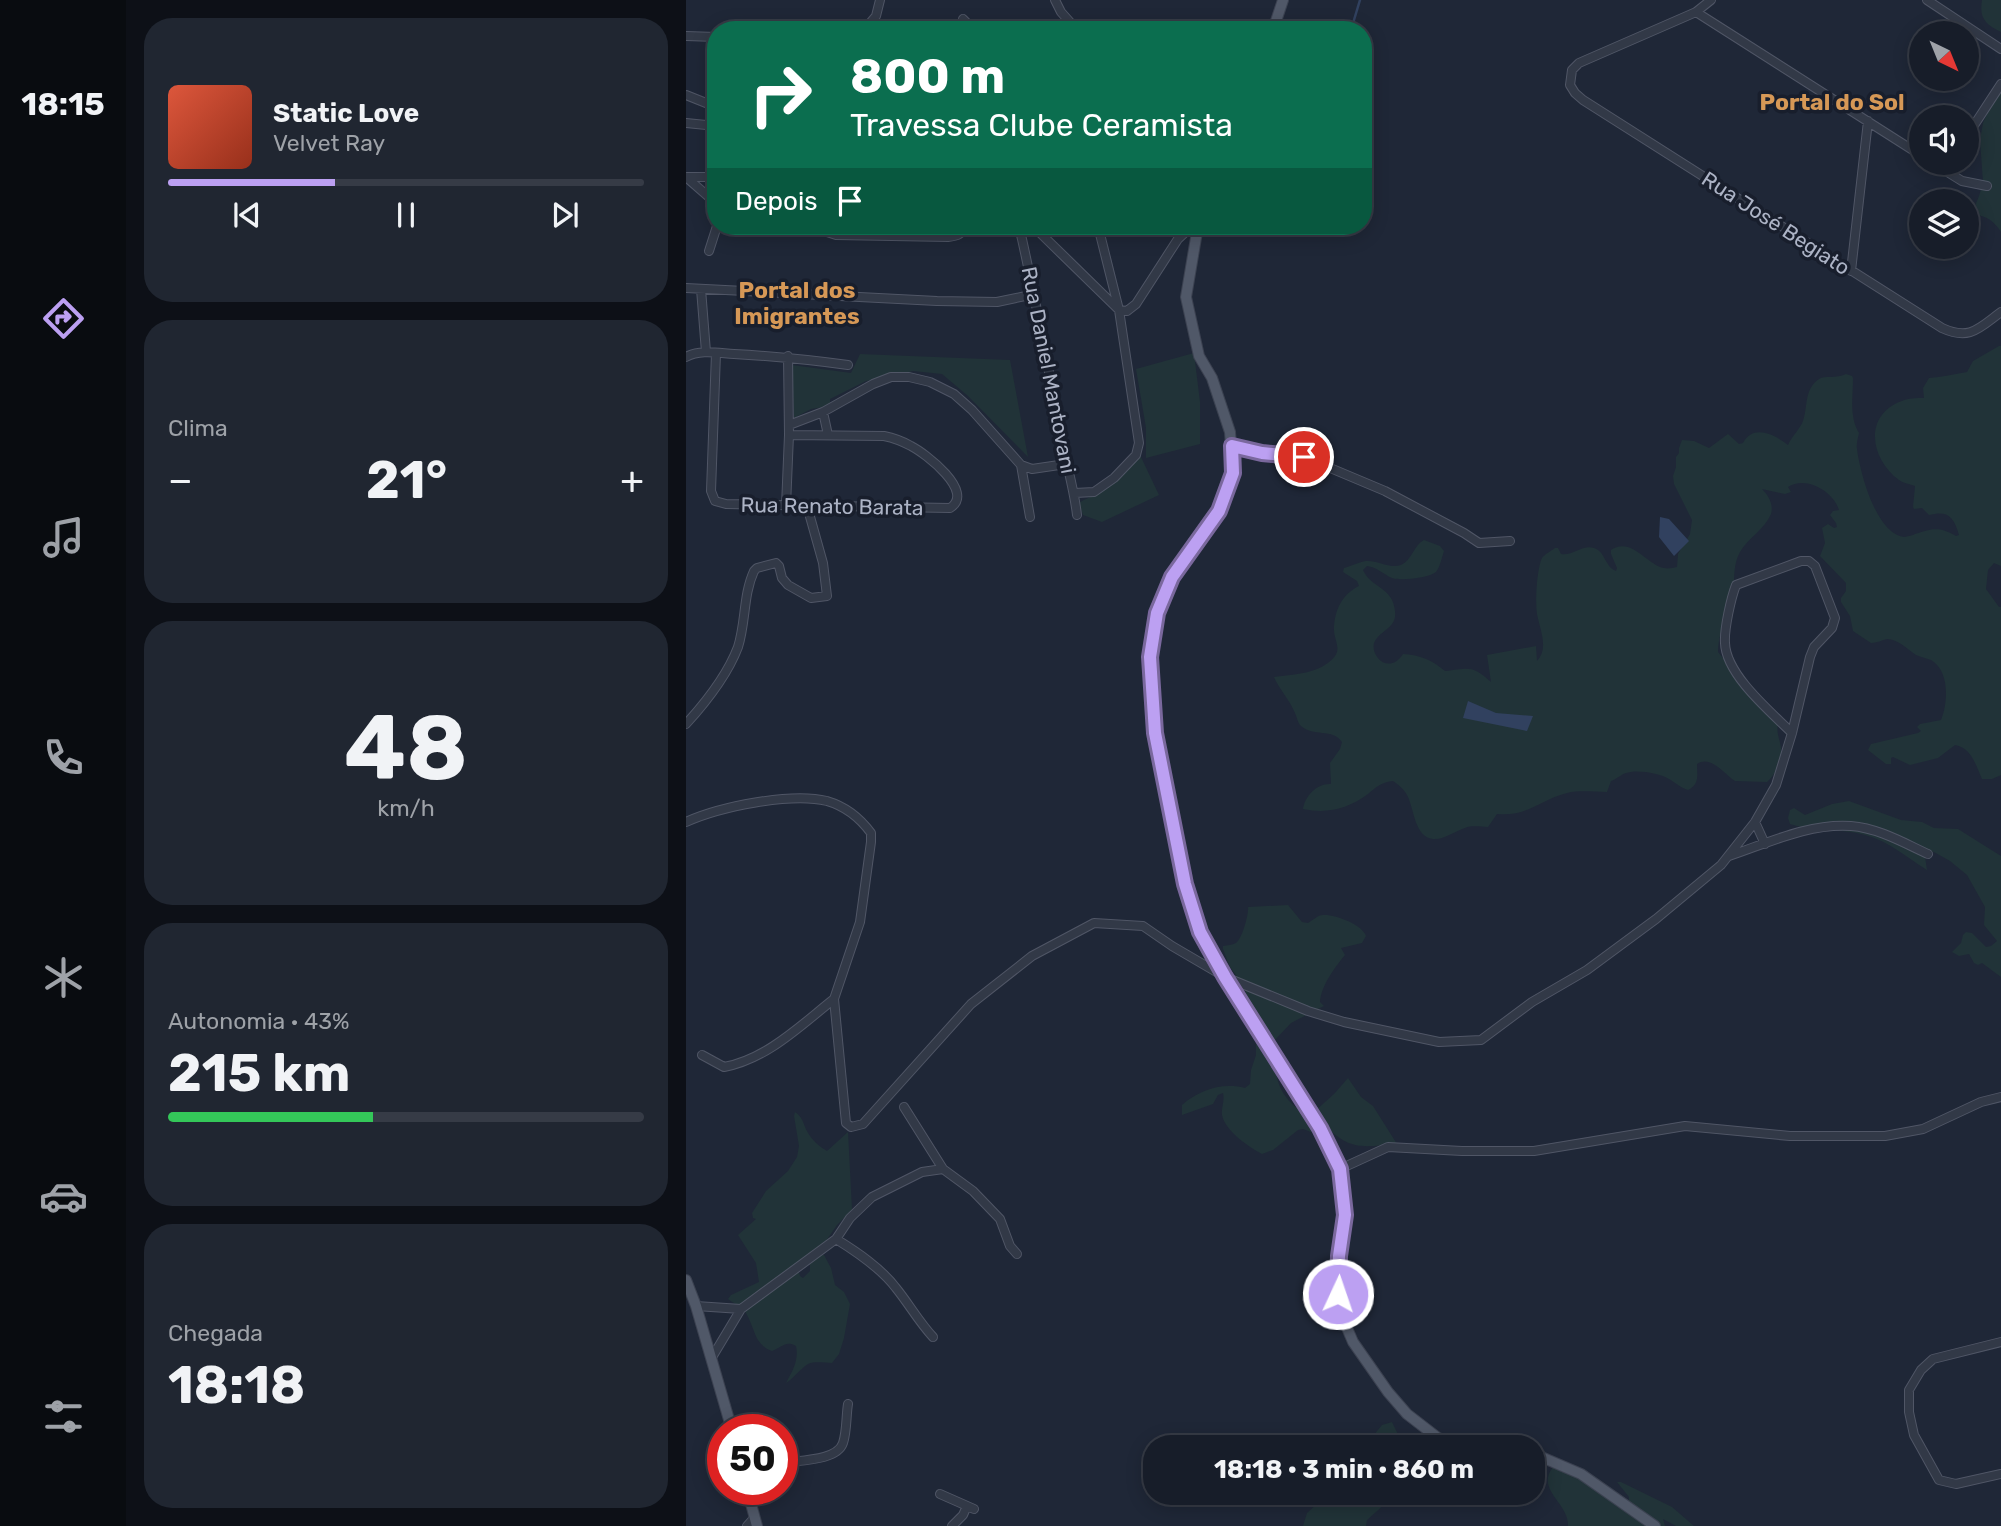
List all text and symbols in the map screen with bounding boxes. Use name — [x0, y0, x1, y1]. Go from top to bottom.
north arrow — [1909, 21, 1979, 91]
map controls — [1909, 21, 1979, 259]
text: 800 m — [850, 47, 1005, 105]
icon: right — [735, 49, 826, 140]
text: 18:15 — [21, 85, 105, 123]
district label: Portal do Sol — [1759, 88, 1905, 116]
text: Static Love — [273, 98, 419, 129]
button: sound — [1909, 105, 1979, 175]
text: Travessa Clube Ceramista — [850, 106, 1233, 144]
text: Velvet Ray — [273, 129, 385, 157]
street label: Rua José Begiato — [1697, 166, 1855, 280]
icon: arrive — [831, 182, 869, 220]
text: Depois — [735, 186, 817, 217]
button: layers — [1909, 189, 1979, 259]
icon: previous — [228, 196, 266, 234]
icon: pause — [387, 196, 425, 234]
icon: next — [546, 196, 584, 234]
street label: Rua Daniel Mantovani — [1017, 264, 1081, 476]
district label: Portal dos Imigrantes — [734, 276, 860, 330]
icon: directions — [39, 294, 88, 343]
text: Clima — [168, 414, 228, 442]
pin — [1274, 427, 1334, 487]
icon: arrive — [1285, 438, 1323, 476]
text: 21° — [366, 449, 447, 511]
text: − — [168, 457, 193, 503]
text: + — [620, 457, 644, 503]
street label: Rua Renato Barata — [740, 492, 924, 520]
icon: music — [39, 513, 88, 562]
text: 48 — [344, 694, 468, 802]
icon: phone — [39, 733, 88, 782]
text: km/h — [377, 794, 435, 822]
icon: climate — [39, 953, 88, 1002]
text: Autonomia · 43% — [168, 1007, 350, 1035]
text: 215 km — [168, 1042, 350, 1104]
icon: car — [39, 1172, 88, 1221]
position arrow — [1301, 1257, 1375, 1331]
text: Chegada — [168, 1319, 263, 1347]
text: 18:18 — [168, 1354, 305, 1416]
icon: filters — [39, 1392, 88, 1441]
speed limit sign: 50 — [707, 1414, 798, 1505]
text: 18:18 · 3 min · 860 m — [1214, 1454, 1474, 1485]

